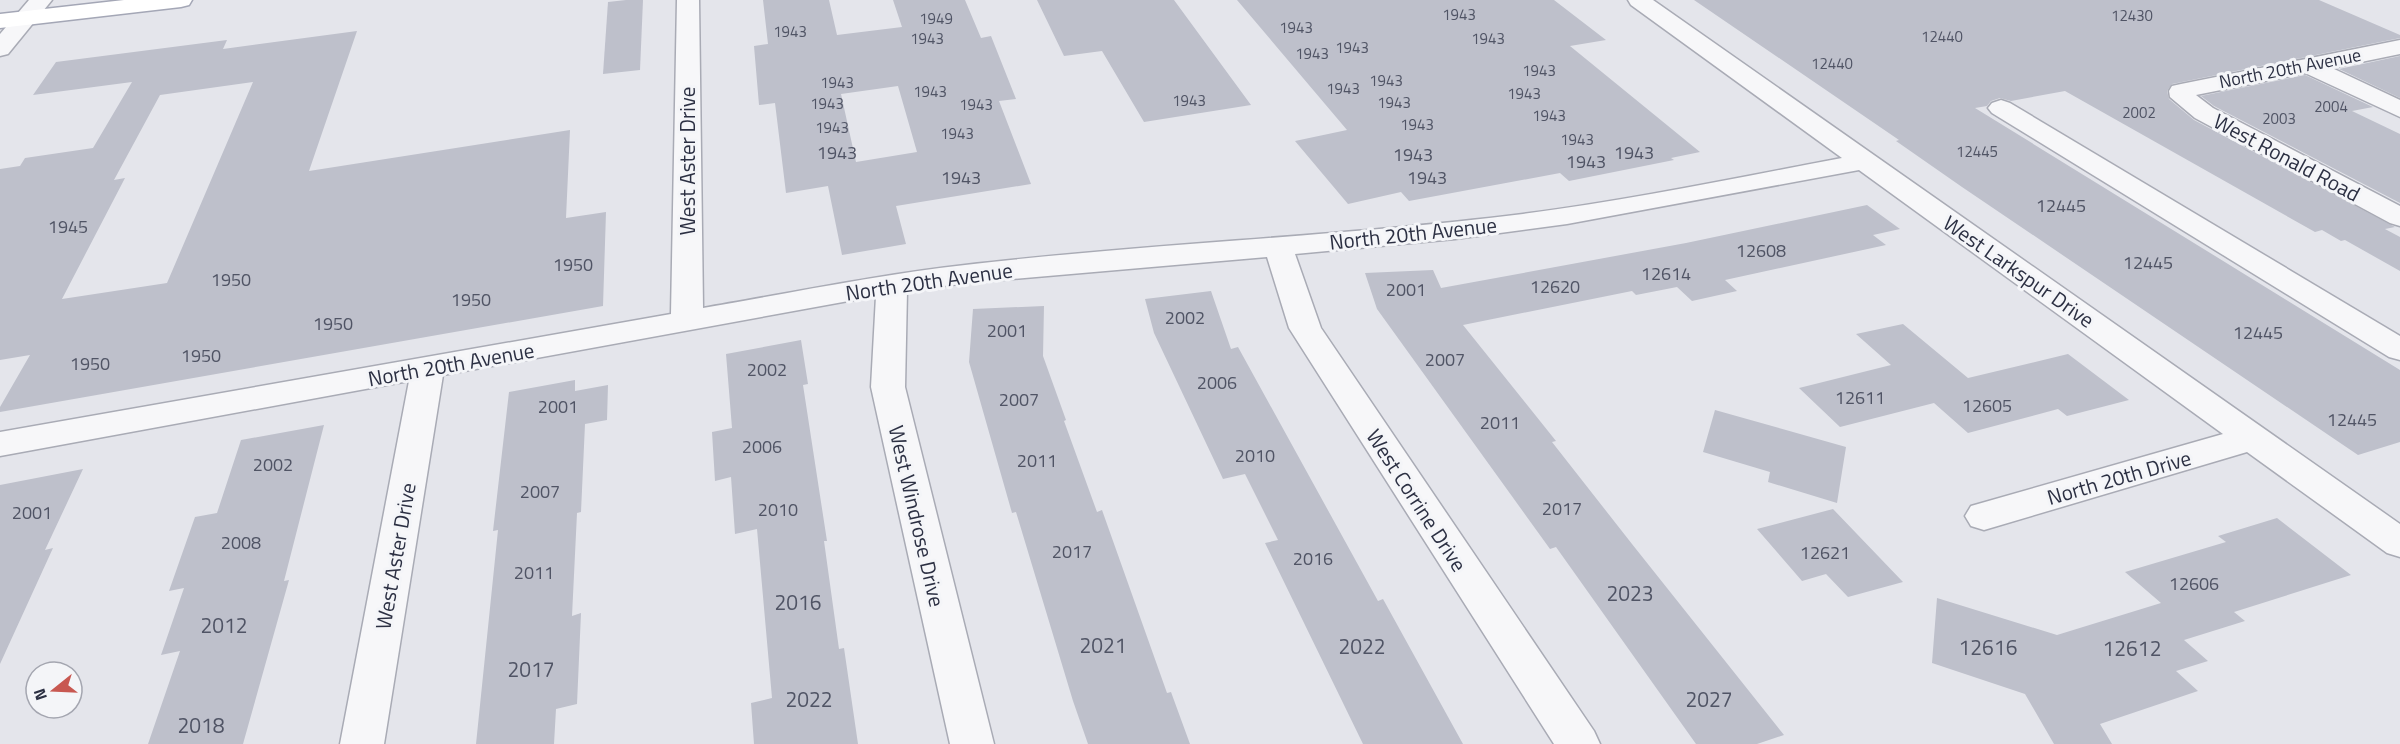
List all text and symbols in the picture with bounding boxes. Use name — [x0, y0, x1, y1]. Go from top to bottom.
house number: 1943 — [1442, 3, 1476, 26]
house number: 12430 — [2111, 4, 2153, 27]
house number: 1949 — [919, 7, 953, 30]
house number: 1943 — [1279, 16, 1313, 39]
house number: 1943 — [773, 20, 807, 43]
house number: 12440 — [1921, 25, 1963, 48]
house number: 1943 — [910, 27, 944, 50]
house number: 1943 — [1471, 27, 1505, 50]
house number: 1943 — [1335, 36, 1369, 59]
street label: North 20th Avenue — [2217, 41, 2363, 95]
house number: 1943 — [1295, 42, 1329, 65]
house number: 12440 — [1811, 52, 1853, 75]
house number: 1943 — [1522, 59, 1556, 82]
house number: 1943 — [1369, 69, 1403, 92]
house number: 1943 — [820, 71, 854, 94]
house number: 1943 — [1326, 77, 1360, 100]
house number: 1943 — [913, 80, 947, 103]
house number: 1943 — [1507, 82, 1541, 105]
street label: West Aster Drive — [671, 87, 703, 235]
house number: 1943 — [1172, 89, 1206, 112]
house number: 1943 — [1377, 91, 1411, 114]
house number: 1943 — [810, 92, 844, 115]
house number: 1943 — [959, 93, 993, 116]
house number: 2004 — [2314, 95, 2348, 118]
house number: 2002 — [2122, 101, 2156, 124]
house number: 1943 — [1532, 104, 1566, 127]
street label: West Ronald Road — [2208, 105, 2366, 209]
house number: 2003 — [2262, 107, 2296, 130]
house number: 1943 — [1400, 113, 1434, 136]
house number: 1943 — [815, 116, 849, 139]
house number: 1943 — [940, 122, 974, 145]
house number: 1943 — [1560, 128, 1594, 151]
house number: 1943 — [817, 139, 857, 166]
house number: 1943 — [1614, 139, 1654, 166]
house number: 12445 — [1956, 140, 1998, 163]
house number: 1943 — [1393, 141, 1433, 168]
house number: 1943 — [1566, 148, 1606, 175]
house number: 1943 — [941, 164, 981, 191]
house number: 1943 — [1407, 164, 1447, 191]
house number: 12445 — [2036, 192, 2086, 219]
street label: West Larkspur Drive — [1937, 207, 2101, 335]
street label: North 20th Avenue — [1328, 208, 1498, 258]
house number: 1945 — [48, 213, 88, 240]
house number: 12608 — [1736, 237, 1786, 264]
house number: 12445 — [2123, 249, 2173, 276]
house number: 1950 — [553, 251, 593, 278]
street label: North 20th Avenue — [843, 253, 1015, 309]
house number: 12614 — [1641, 260, 1691, 287]
house number: 1950 — [211, 266, 251, 293]
house number: 12620 — [1530, 273, 1580, 300]
house number: 2001 — [1386, 276, 1426, 303]
house number: 1950 — [451, 286, 491, 313]
house number: 2002 — [1165, 304, 1205, 331]
house number: 1950 — [313, 310, 353, 337]
house number: 2001 — [987, 317, 1027, 344]
house number: 12445 — [2233, 319, 2283, 346]
street label: North 20th Avenue — [365, 334, 537, 394]
house number: 1950 — [181, 342, 221, 369]
house number: 2007 — [1425, 346, 1465, 373]
house number: 1950 — [70, 350, 110, 377]
house number: 2002 — [747, 356, 787, 383]
house number: 2006 — [1197, 369, 1237, 396]
house number: 12611 — [1835, 384, 1885, 411]
house number: 2007 — [999, 386, 1039, 413]
house number: 12605 — [1962, 392, 2012, 419]
house number: 2001 — [538, 393, 578, 420]
house number: 12445 — [2327, 406, 2377, 433]
house number: 2011 — [1480, 409, 1520, 436]
street label: West Windrose Drive — [881, 422, 953, 610]
street label: West Corrine Drive — [1359, 422, 1475, 578]
house number: 2006 — [742, 433, 782, 460]
street label: North 20th Drive — [2043, 441, 2195, 513]
house number: 2010 — [1235, 442, 1275, 469]
house number: 2011 — [1017, 447, 1057, 474]
house number: 2002 — [253, 451, 293, 478]
house number: 2007 — [520, 478, 560, 505]
street label: West Aster Drive — [366, 480, 424, 632]
house number: 2017 — [1542, 495, 1582, 522]
house number: 2010 — [758, 496, 798, 523]
house number: 2001 — [12, 499, 52, 526]
house number: 2008 — [221, 529, 261, 556]
house number: 2017 — [1052, 538, 1092, 565]
house number: 12621 — [1800, 539, 1850, 566]
house number: 2016 — [1293, 545, 1333, 572]
house number: 2011 — [514, 559, 554, 586]
house number: 12606 — [2169, 570, 2219, 597]
house number: 2023 — [1606, 577, 1654, 609]
house number: 2016 — [774, 586, 822, 618]
house number: 2012 — [200, 609, 248, 641]
house number: 2021 — [1079, 629, 1127, 661]
house number: 2022 — [1338, 630, 1386, 662]
house number: 12616 — [1959, 631, 2017, 663]
house number: 12612 — [2103, 632, 2161, 664]
house number: 2017 — [507, 653, 555, 685]
north arrow — [24, 660, 84, 720]
house number: 2022 — [785, 683, 833, 715]
house number: 2027 — [1685, 683, 1733, 715]
text: N — [27, 686, 53, 704]
house number: 2018 — [177, 709, 225, 741]

